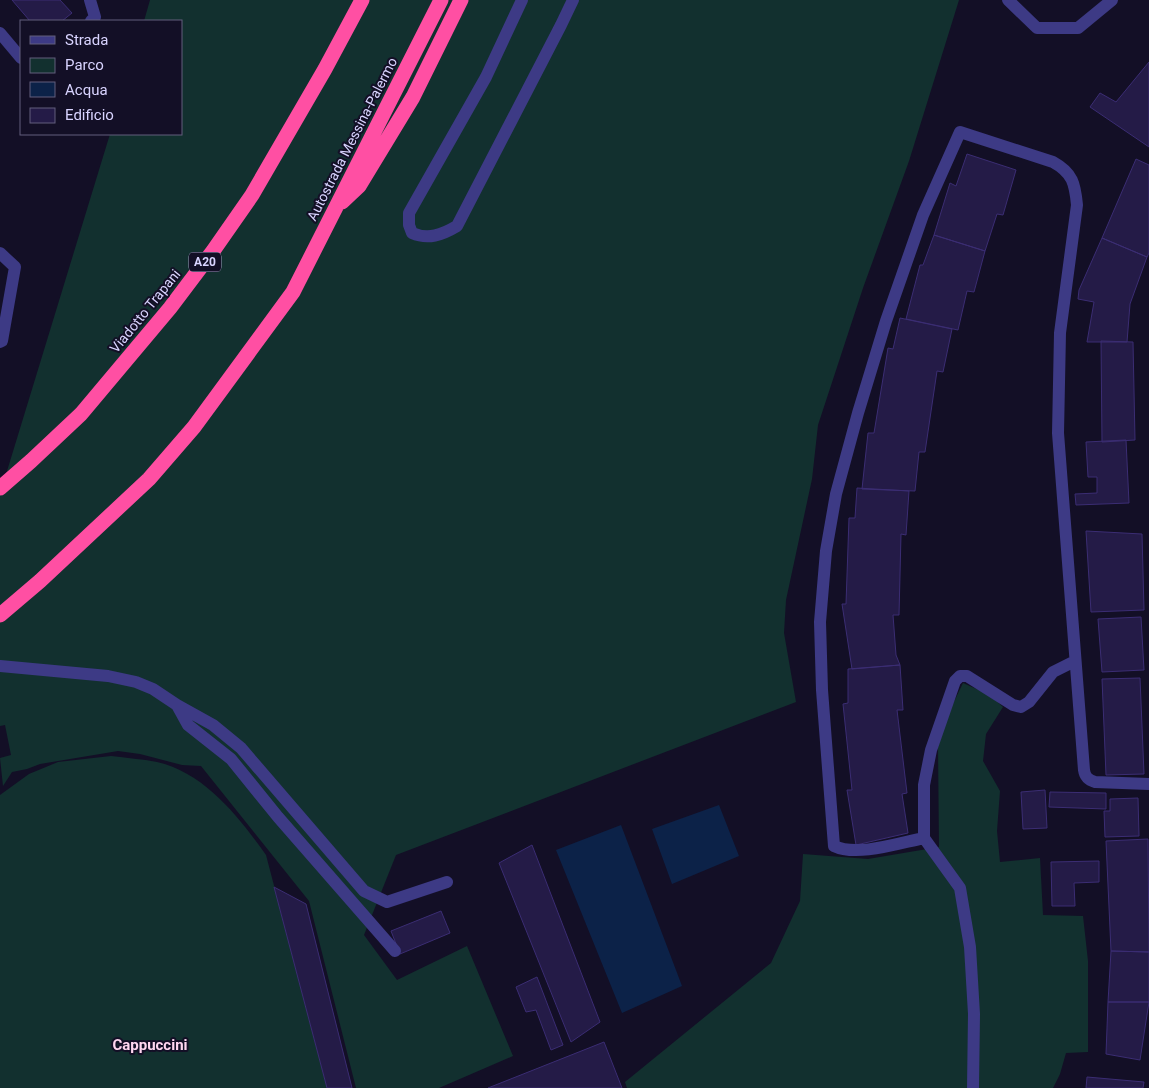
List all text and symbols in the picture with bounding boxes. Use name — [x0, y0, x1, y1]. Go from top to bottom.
legend — [20, 20, 182, 135]
text: Strada — [65, 31, 108, 49]
street label: Autostrada Messina-Palermo — [304, 55, 400, 223]
text: Parco — [65, 56, 104, 74]
text: Acqua — [65, 81, 108, 99]
text: Edificio — [65, 106, 114, 124]
road number: A20 — [189, 252, 221, 272]
street label: Viadotto Trapani — [107, 266, 183, 356]
district label: Cappuccini — [112, 1036, 188, 1054]

